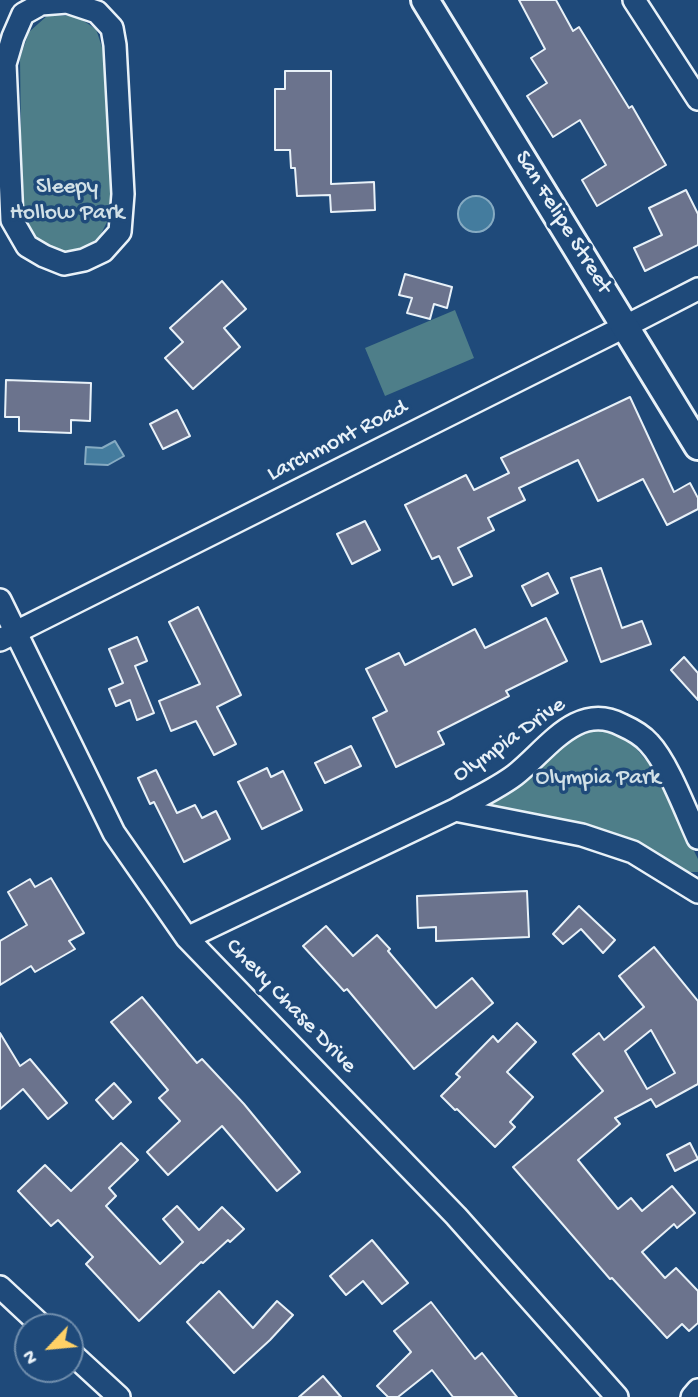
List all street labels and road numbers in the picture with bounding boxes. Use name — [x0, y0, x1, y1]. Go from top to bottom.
street label: San Felipe Street — [507, 146, 617, 300]
street label: Larchmont Road — [263, 395, 413, 489]
street label: Olympia Drive — [448, 692, 572, 790]
street label: Chevy Chase Drive — [219, 934, 361, 1080]

